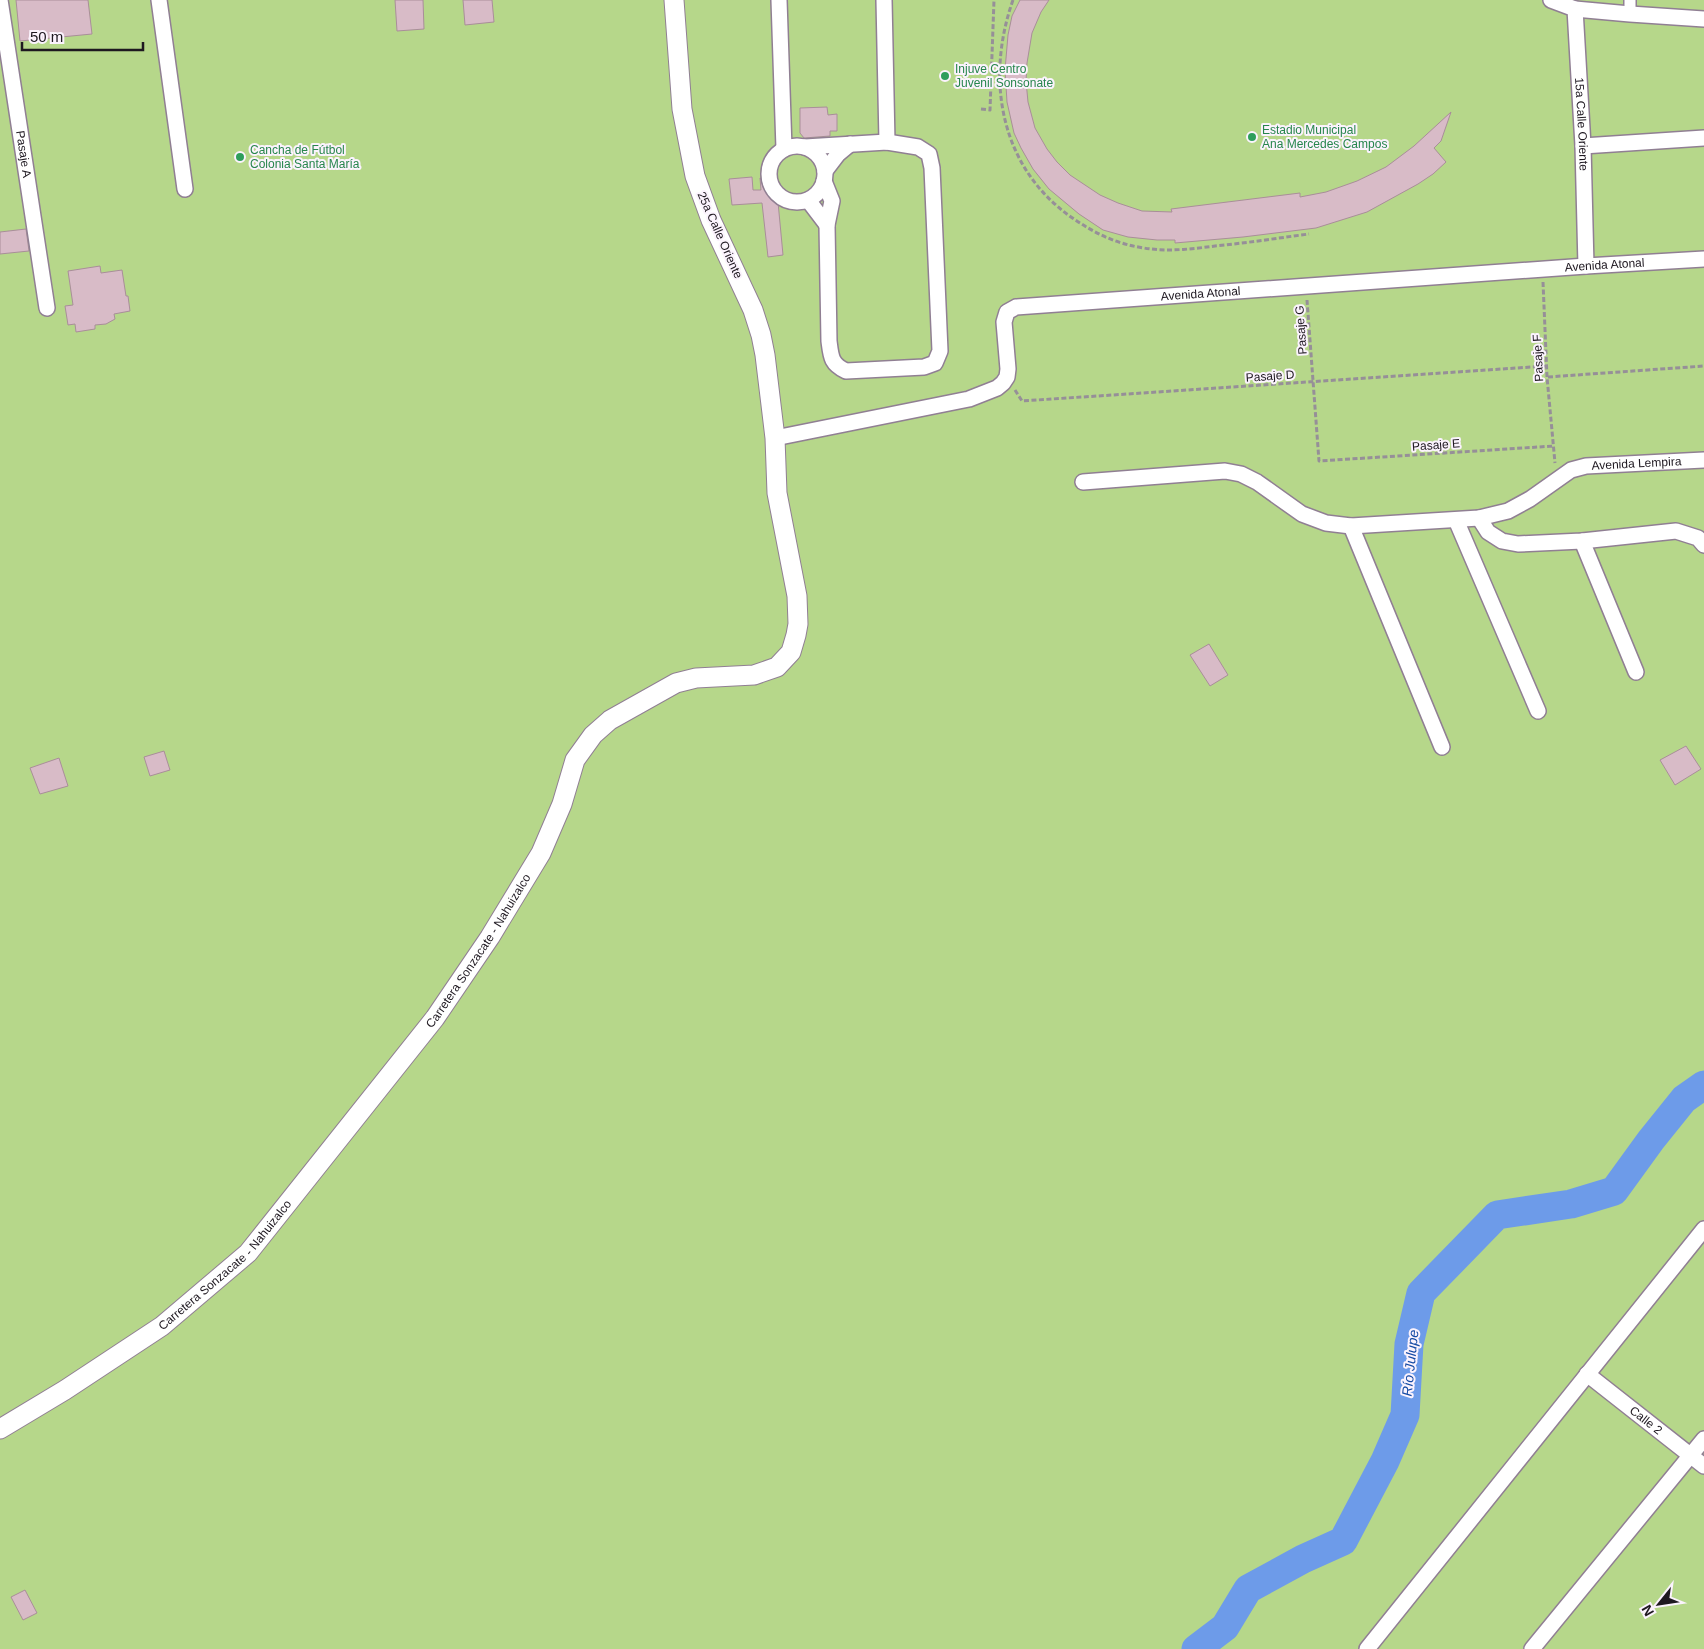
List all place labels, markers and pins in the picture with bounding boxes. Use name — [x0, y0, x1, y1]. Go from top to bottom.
place label: Injuve Centro Juvenil Sonsonate — [955, 62, 1053, 90]
marker: Injuve Centro Juvenil Sonsonate — [939, 70, 951, 82]
place label: Estadio Municipal Ana Mercedes Campos — [1262, 123, 1387, 151]
marker: Estadio Municipal Ana Mercedes Campos — [1246, 131, 1258, 143]
place label: Cancha de Fútbol Colonia Santa María — [250, 143, 360, 171]
marker: Cancha de Fútbol Colonia Santa María — [234, 151, 246, 163]

